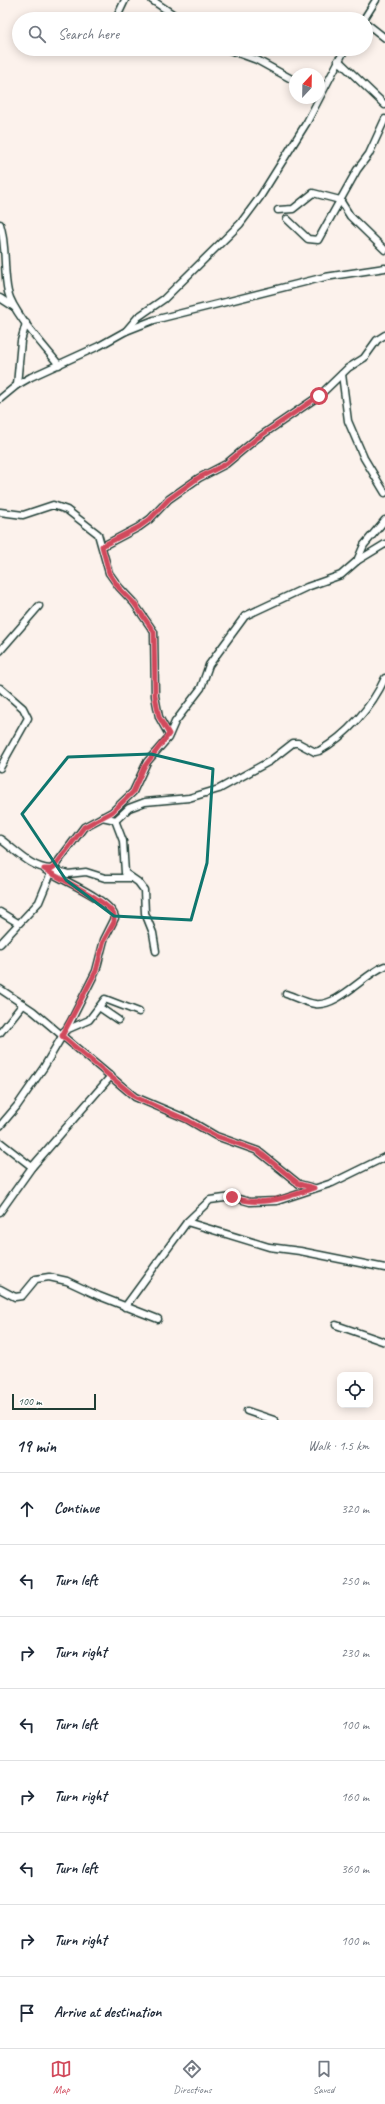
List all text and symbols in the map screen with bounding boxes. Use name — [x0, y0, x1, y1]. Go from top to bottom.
search box — [12, 12, 373, 56]
icon: search — [26, 23, 48, 45]
text: Search here — [58, 25, 119, 44]
north arrow — [289, 68, 325, 104]
route start — [310, 387, 328, 405]
route end — [223, 1188, 241, 1206]
map controls — [337, 1372, 373, 1408]
button: locate — [337, 1372, 373, 1408]
scale bar — [12, 1392, 96, 1411]
text: 100 m — [18, 1394, 42, 1408]
text: 19 min — [16, 1436, 56, 1457]
text: Walk · 1.5 km — [308, 1438, 369, 1454]
icon: ahead — [16, 1498, 38, 1520]
text: Continue — [54, 1499, 99, 1518]
text: 320 m — [341, 1501, 369, 1517]
icon: left — [16, 1570, 38, 1592]
text: Turn left — [54, 1571, 97, 1590]
text: 250 m — [341, 1573, 369, 1589]
icon: right — [16, 1642, 38, 1664]
text: Turn right — [54, 1643, 107, 1662]
text: 230 m — [341, 1645, 369, 1661]
icon: left — [16, 1714, 38, 1736]
text: Turn left — [54, 1715, 97, 1734]
text: 100 m — [341, 1717, 369, 1733]
icon: right — [16, 1786, 38, 1808]
text: Turn right — [54, 1787, 107, 1806]
text: 160 m — [341, 1789, 369, 1805]
icon: left — [16, 1858, 38, 1880]
text: Turn left — [54, 1859, 97, 1878]
text: 360 m — [341, 1861, 369, 1877]
icon: right — [16, 1930, 38, 1952]
text: Turn right — [54, 1931, 107, 1950]
text: 100 m — [341, 1933, 369, 1949]
icon: arrive — [16, 2002, 38, 2024]
text: Arrive at destination — [54, 2003, 161, 2022]
tab: Map — [50, 2058, 72, 2096]
tab: Directions — [173, 2058, 212, 2096]
tab: Saved — [313, 2058, 335, 2096]

